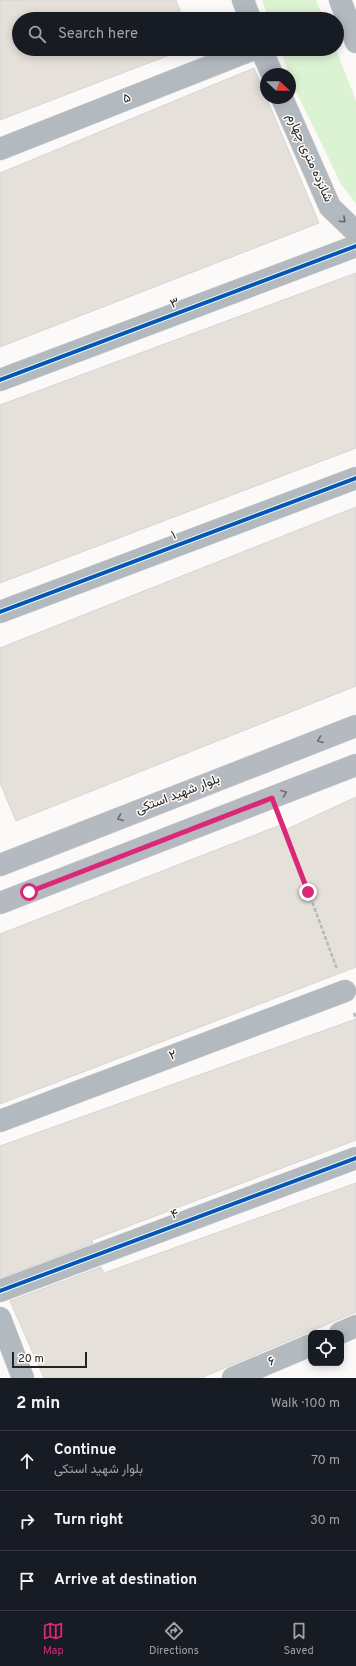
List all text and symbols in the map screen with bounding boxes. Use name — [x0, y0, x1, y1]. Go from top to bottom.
search box — [12, 12, 344, 56]
icon: search — [26, 23, 48, 45]
text: Search here — [58, 25, 138, 44]
north arrow — [260, 68, 296, 104]
street label: ۵ — [121, 90, 133, 108]
street label: شانزده متری چهارم — [282, 111, 336, 205]
one-way arrow — [338, 215, 346, 222]
street label: ۳ — [168, 295, 182, 313]
street label: ۱ — [169, 528, 179, 544]
one-way arrow — [316, 735, 323, 743]
street label: بلوار شهید استکی — [134, 772, 223, 818]
one-way arrow — [281, 789, 288, 797]
one-way arrow — [117, 813, 124, 821]
route start — [20, 883, 38, 901]
route end — [299, 883, 317, 901]
street label: ۲ — [167, 1047, 179, 1065]
street label: ۴ — [169, 1206, 181, 1224]
map controls — [308, 1330, 344, 1366]
button: locate — [308, 1330, 344, 1366]
scale bar — [12, 1350, 87, 1369]
text: 20 m — [18, 1352, 44, 1366]
street label: ۶ — [266, 1353, 278, 1371]
text: 2 min — [16, 1393, 60, 1415]
text: Walk · 100 m — [271, 1396, 340, 1412]
text: Continue — [54, 1441, 116, 1460]
icon: ahead — [16, 1450, 38, 1472]
text: 70 m — [311, 1453, 340, 1469]
text: بلوار شهید استکی — [54, 1462, 143, 1478]
icon: right — [16, 1510, 38, 1532]
text: Turn right — [54, 1511, 123, 1530]
text: 30 m — [310, 1513, 340, 1529]
icon: arrive — [16, 1570, 38, 1592]
text: Arrive at destination — [54, 1571, 197, 1590]
tab: Map — [42, 1620, 64, 1658]
tab: Directions — [149, 1620, 199, 1658]
tab: Saved — [283, 1620, 314, 1658]

